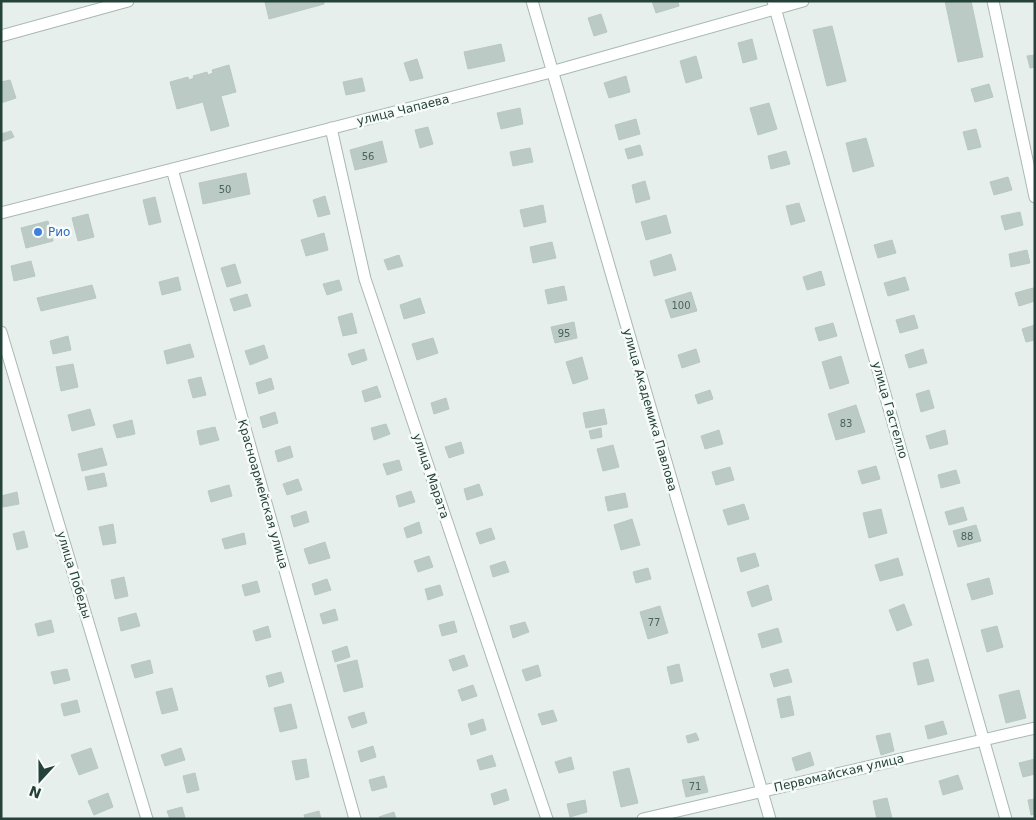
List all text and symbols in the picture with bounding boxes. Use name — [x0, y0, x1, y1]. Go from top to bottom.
street label: улица Чапаева — [355, 92, 451, 128]
house number: 56 — [362, 151, 374, 162]
house number: 50 — [219, 184, 231, 195]
place label: Рио — [48, 225, 70, 239]
marker: Рио — [32, 226, 44, 238]
house number: 100 — [671, 300, 691, 311]
street label: улица Академика Павлова — [620, 327, 680, 493]
house number: 95 — [558, 328, 570, 339]
street label: улица Гастелло — [869, 360, 911, 460]
street label: Красноармейская улица — [235, 418, 291, 570]
house number: 83 — [840, 418, 852, 429]
street label: улица Марата — [410, 432, 452, 520]
street label: улица Победы — [54, 530, 94, 620]
house number: 88 — [961, 531, 973, 542]
house number: 77 — [648, 617, 660, 628]
street label: Первомайская улица — [773, 751, 905, 795]
north arrow — [15, 755, 65, 805]
house number: 71 — [689, 781, 701, 792]
text: N — [27, 783, 44, 802]

